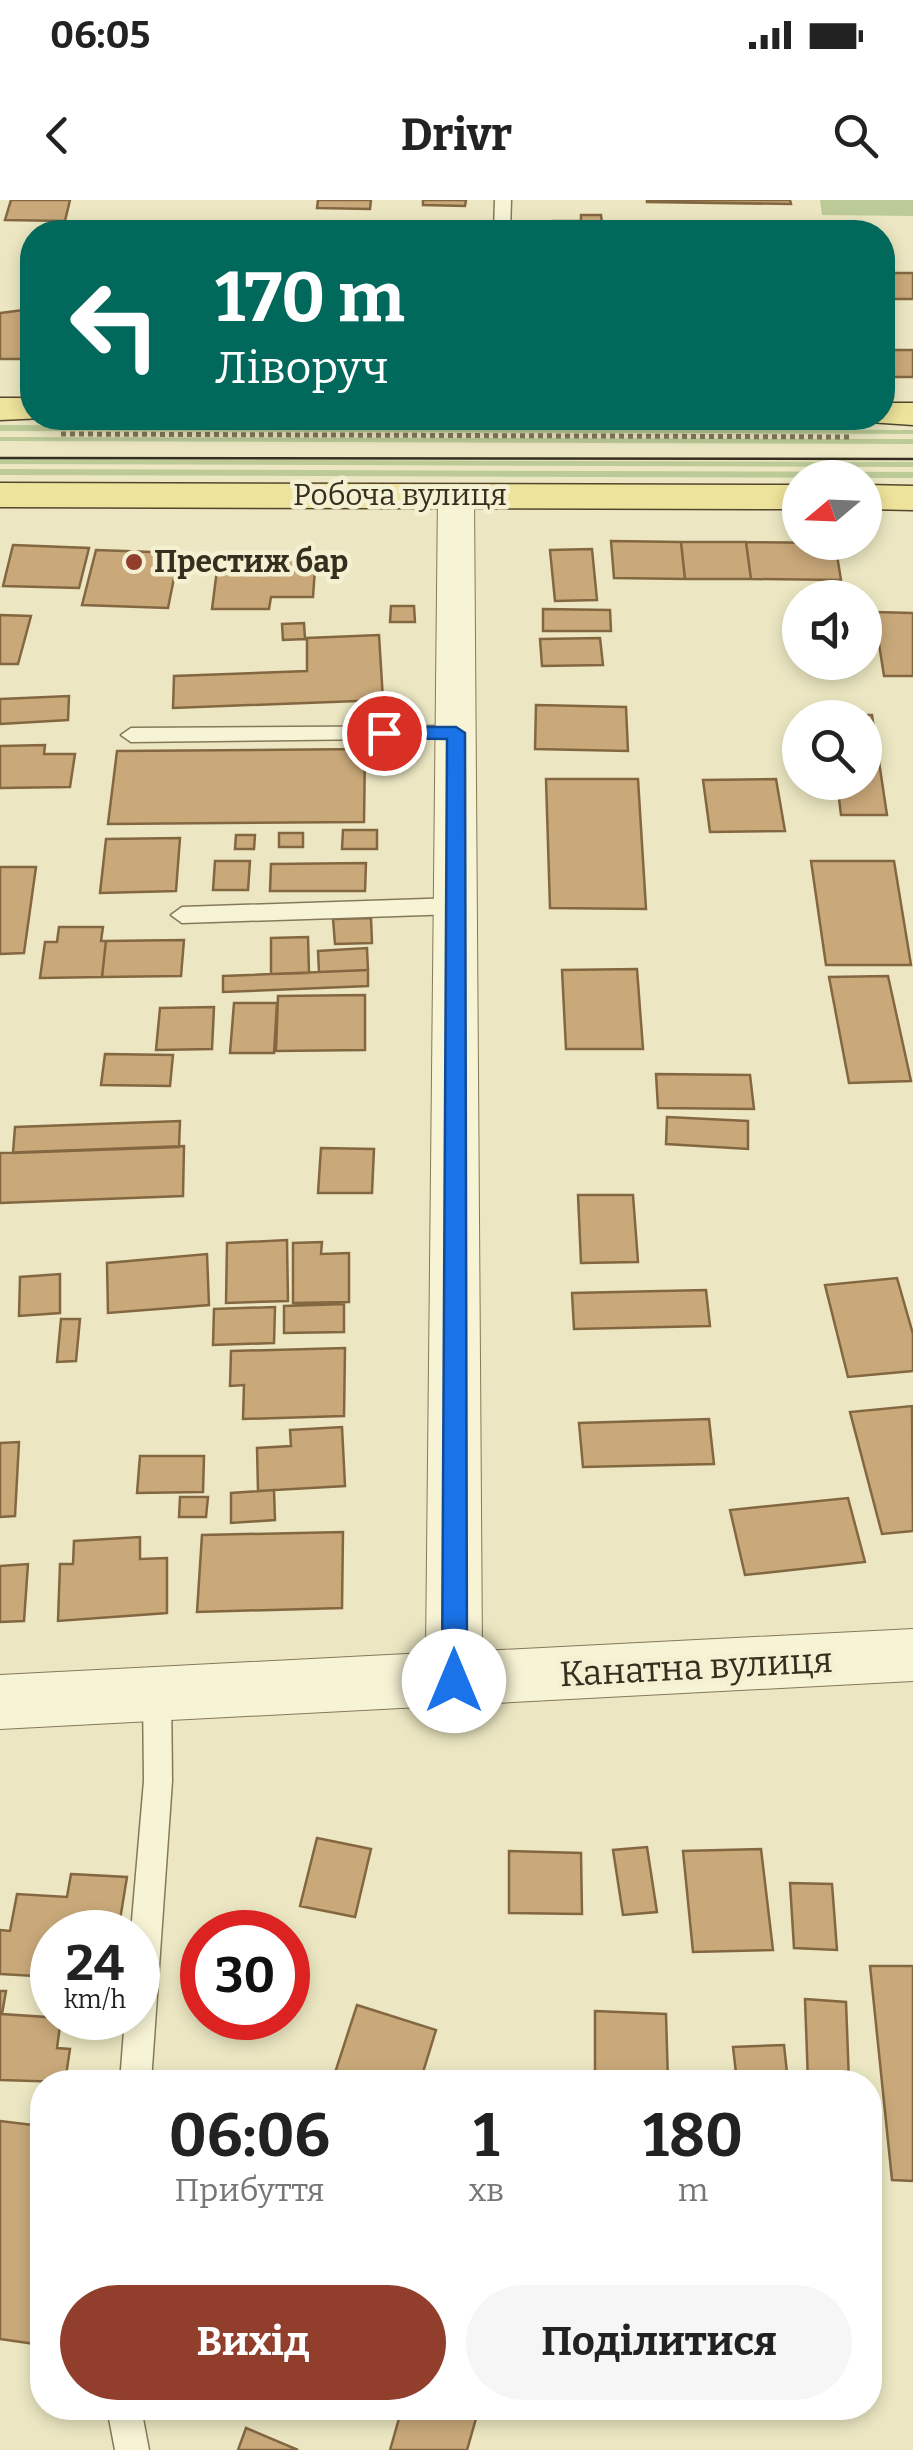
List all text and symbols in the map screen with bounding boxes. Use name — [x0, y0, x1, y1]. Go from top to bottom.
text: 06:05 — [50, 12, 150, 58]
icon: back — [30, 108, 85, 163]
text: Drivr — [401, 108, 512, 162]
icon: search — [828, 108, 883, 163]
text: 170 m — [215, 256, 405, 340]
icon: left — [50, 260, 180, 390]
text: Ліворуч — [215, 341, 389, 395]
north arrow — [782, 460, 882, 560]
map controls — [782, 460, 882, 800]
street label: Робоча вулиця — [293, 477, 507, 513]
place label: Престиж бар — [154, 544, 348, 580]
marker: Престиж бар — [123, 551, 145, 573]
button: sound — [782, 580, 882, 680]
pin — [342, 691, 427, 776]
button: search — [782, 700, 882, 800]
icon: arrive — [357, 706, 412, 761]
position arrow — [402, 1629, 506, 1733]
street label: Канатна вулиця — [559, 1639, 833, 1695]
speed limit sign: 30 — [180, 1910, 310, 2040]
text: 24 — [66, 1933, 124, 1993]
text: km/h — [64, 1985, 126, 2015]
text: 06:06 — [169, 2100, 330, 2172]
text: 1 — [474, 2100, 499, 2172]
text: 180 — [643, 2100, 743, 2172]
text: Прибуття — [174, 2171, 324, 2209]
text: хв — [469, 2171, 504, 2209]
text: m — [678, 2171, 708, 2209]
button: Вихід — [60, 2285, 446, 2400]
button: Поділитися — [466, 2285, 852, 2400]

